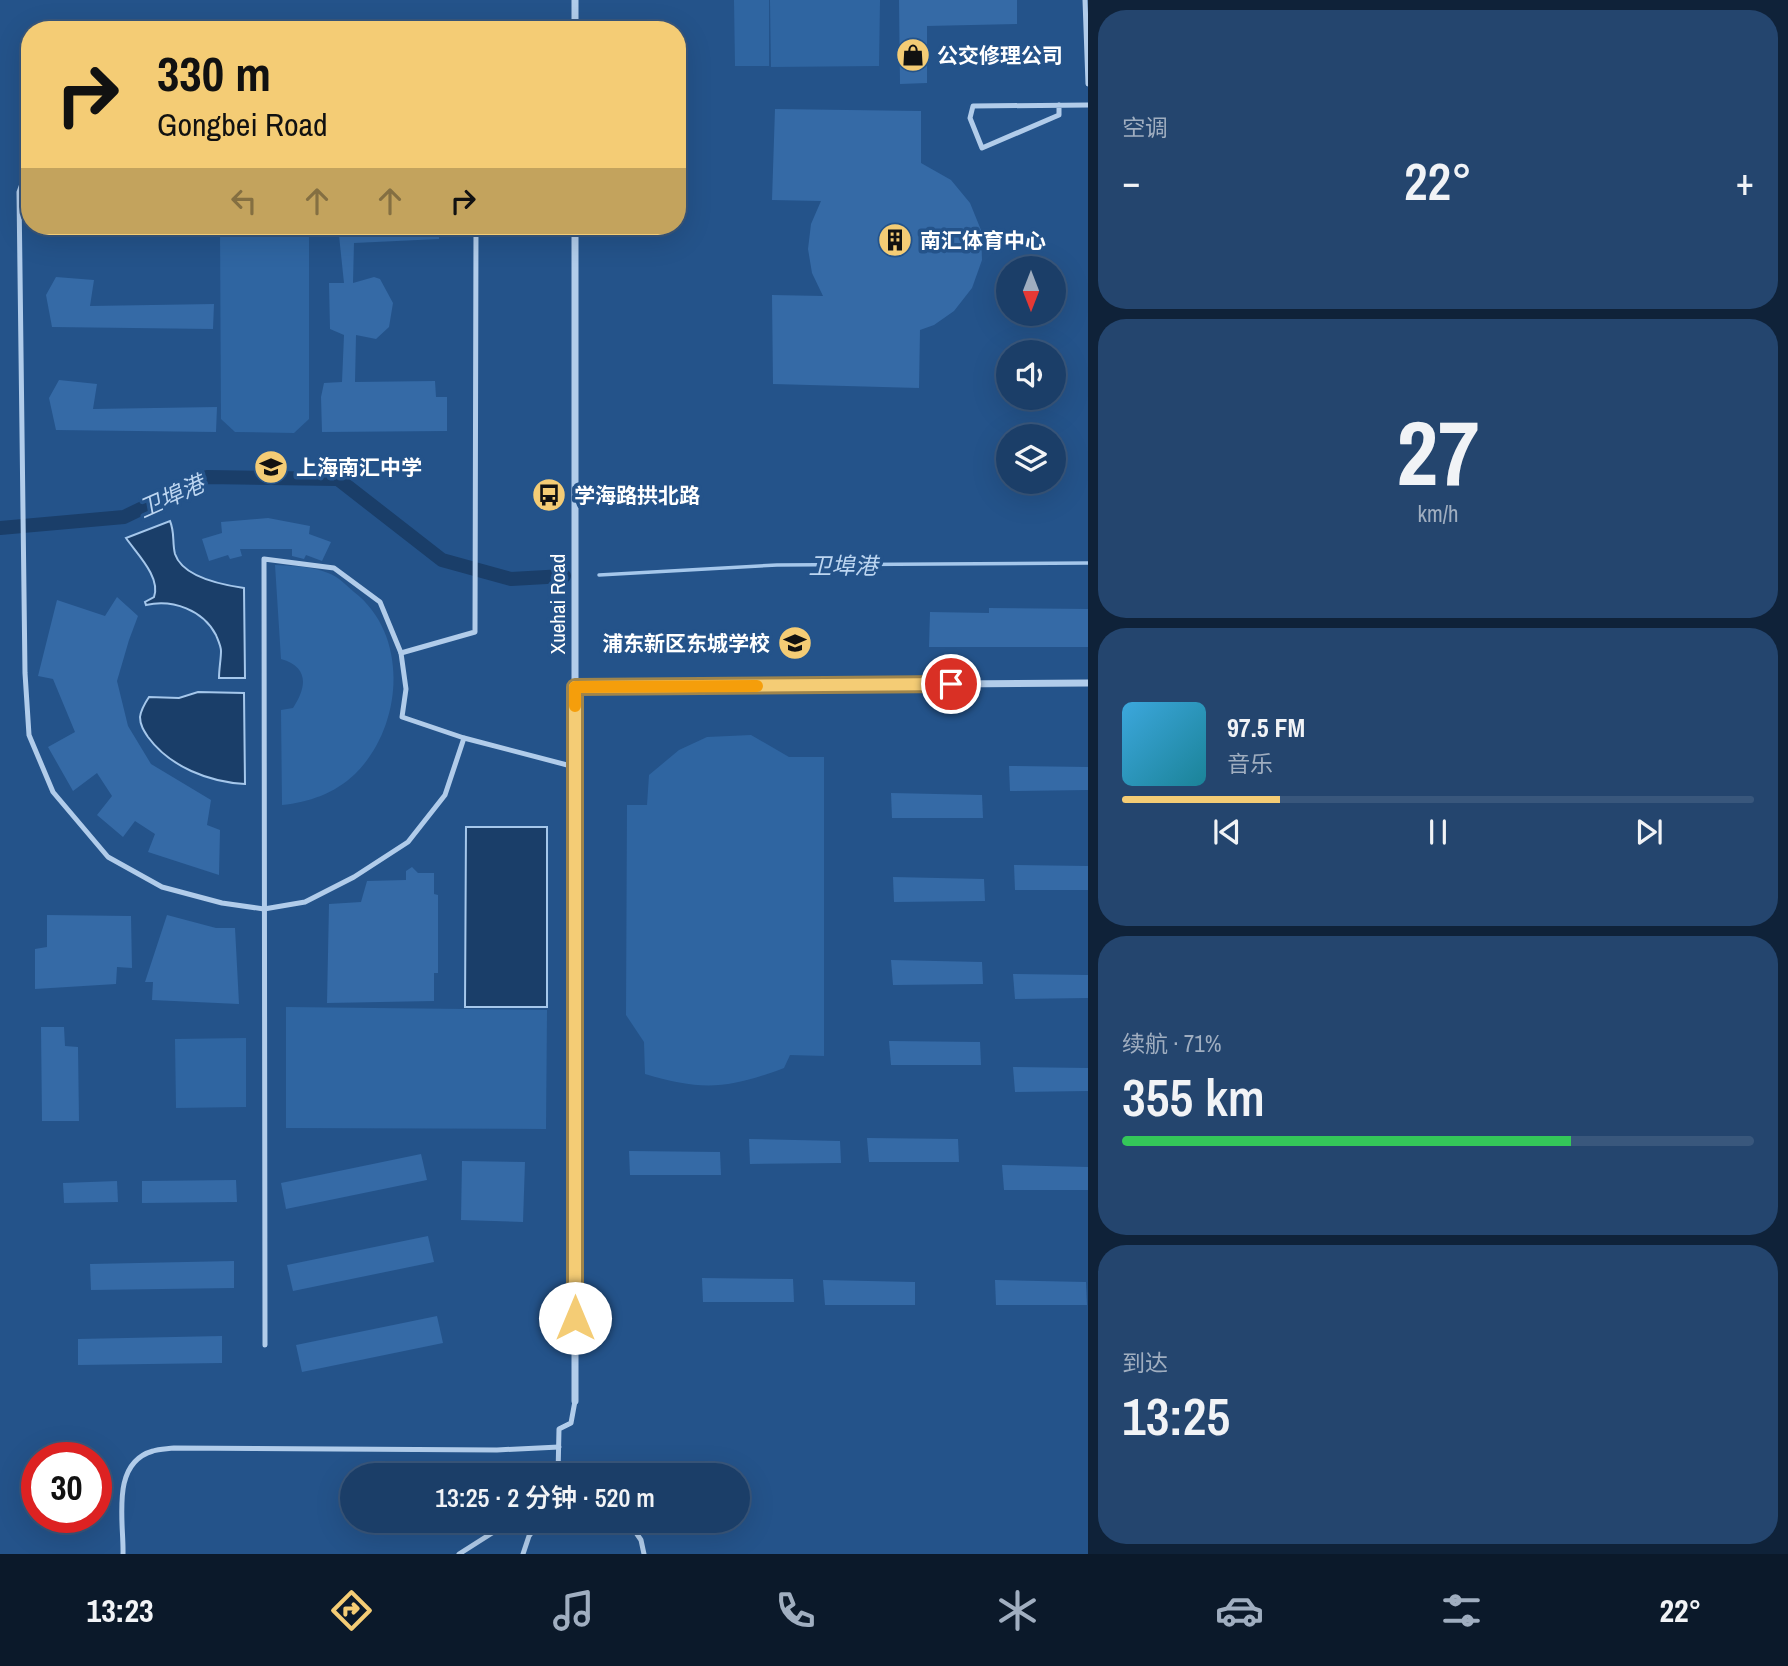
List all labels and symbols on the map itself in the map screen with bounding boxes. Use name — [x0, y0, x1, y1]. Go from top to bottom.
shop icon: 公交修理公司 — [894, 36, 932, 74]
place label: 公交修理公司 — [937, 41, 1063, 70]
building icon: 南汇体育中心 — [876, 221, 914, 259]
place label: 南汇体育中心 — [920, 226, 1046, 255]
north arrow — [996, 256, 1066, 326]
school or university icon: 上海南汇中学 — [252, 448, 290, 486]
place label: 上海南汇中学 — [296, 453, 422, 482]
water label: 卫埠港 — [133, 467, 212, 524]
bus stop icon: 学海路拱北路 — [530, 476, 568, 514]
place label: 学海路拱北路 — [574, 481, 700, 510]
water label: 卫埠港 — [809, 550, 881, 581]
street label: Xuehai Road — [543, 554, 572, 654]
school or university icon: 浦东新区东城学校 — [776, 624, 814, 662]
place label: 浦东新区东城学校 — [602, 629, 770, 658]
pin — [921, 654, 981, 714]
position arrow — [538, 1281, 612, 1355]
speed limit sign: 30 — [21, 1442, 112, 1533]

